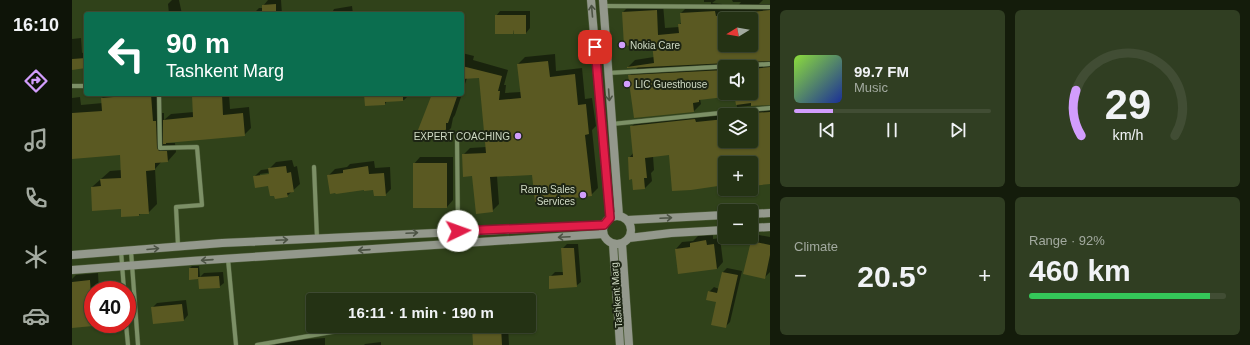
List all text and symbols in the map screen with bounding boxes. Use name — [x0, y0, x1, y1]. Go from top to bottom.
one-way arrow — [588, 5, 595, 18]
north arrow — [718, 12, 758, 52]
map controls — [718, 12, 758, 244]
text: 16:10 — [13, 15, 59, 35]
icon: left — [100, 28, 152, 80]
text: 90 m — [166, 28, 230, 59]
pin — [578, 30, 612, 64]
icon: arrive — [584, 36, 606, 58]
marker: Nokia Care — [617, 40, 627, 50]
place label: Nokia Care — [630, 40, 680, 51]
button: sound — [718, 60, 758, 100]
text: Tashkent Marg — [166, 61, 284, 81]
text: 99.7 FM — [854, 63, 909, 80]
icon: directions — [22, 67, 50, 95]
marker: LIC Guesthouse — [622, 79, 632, 89]
place label: LIC Guesthouse — [635, 79, 708, 90]
text: Music — [854, 80, 888, 95]
text: 29 — [1104, 81, 1151, 128]
one-way arrow — [606, 88, 613, 101]
button: layers — [718, 108, 758, 148]
icon: previous — [816, 119, 838, 141]
icon: pause — [881, 119, 903, 141]
icon: next — [947, 119, 969, 141]
icon: music — [22, 126, 50, 154]
text: km/h — [1112, 127, 1143, 143]
place label: EXPERT COACHING — [414, 131, 510, 142]
marker: EXPERT COACHING — [513, 131, 523, 141]
button: + — [718, 156, 758, 196]
icon: phone — [22, 184, 50, 212]
place label: Rama Sales Services — [521, 184, 575, 207]
marker: Rama Sales Services — [578, 190, 588, 200]
button: − — [718, 204, 758, 244]
position arrow — [437, 210, 479, 252]
one-way arrow — [660, 215, 673, 222]
one-way arrow — [405, 230, 418, 237]
one-way arrow — [558, 233, 571, 240]
text: Range · 92% — [1029, 233, 1105, 248]
one-way arrow — [275, 236, 288, 244]
text: Climate — [794, 239, 838, 254]
icon: climate — [22, 243, 50, 271]
one-way arrow — [146, 245, 159, 252]
one-way arrow — [358, 246, 371, 253]
text: 460 km — [1029, 254, 1131, 287]
one-way arrow — [201, 256, 214, 263]
text: 20.5° — [857, 260, 928, 293]
street label: Tashkent Marg — [609, 262, 624, 328]
text: − — [794, 263, 807, 288]
text: + — [978, 263, 991, 288]
speed limit sign: 40 — [84, 281, 136, 333]
icon: car — [22, 302, 50, 330]
text: 16:11 · 1 min · 190 m — [348, 304, 494, 321]

